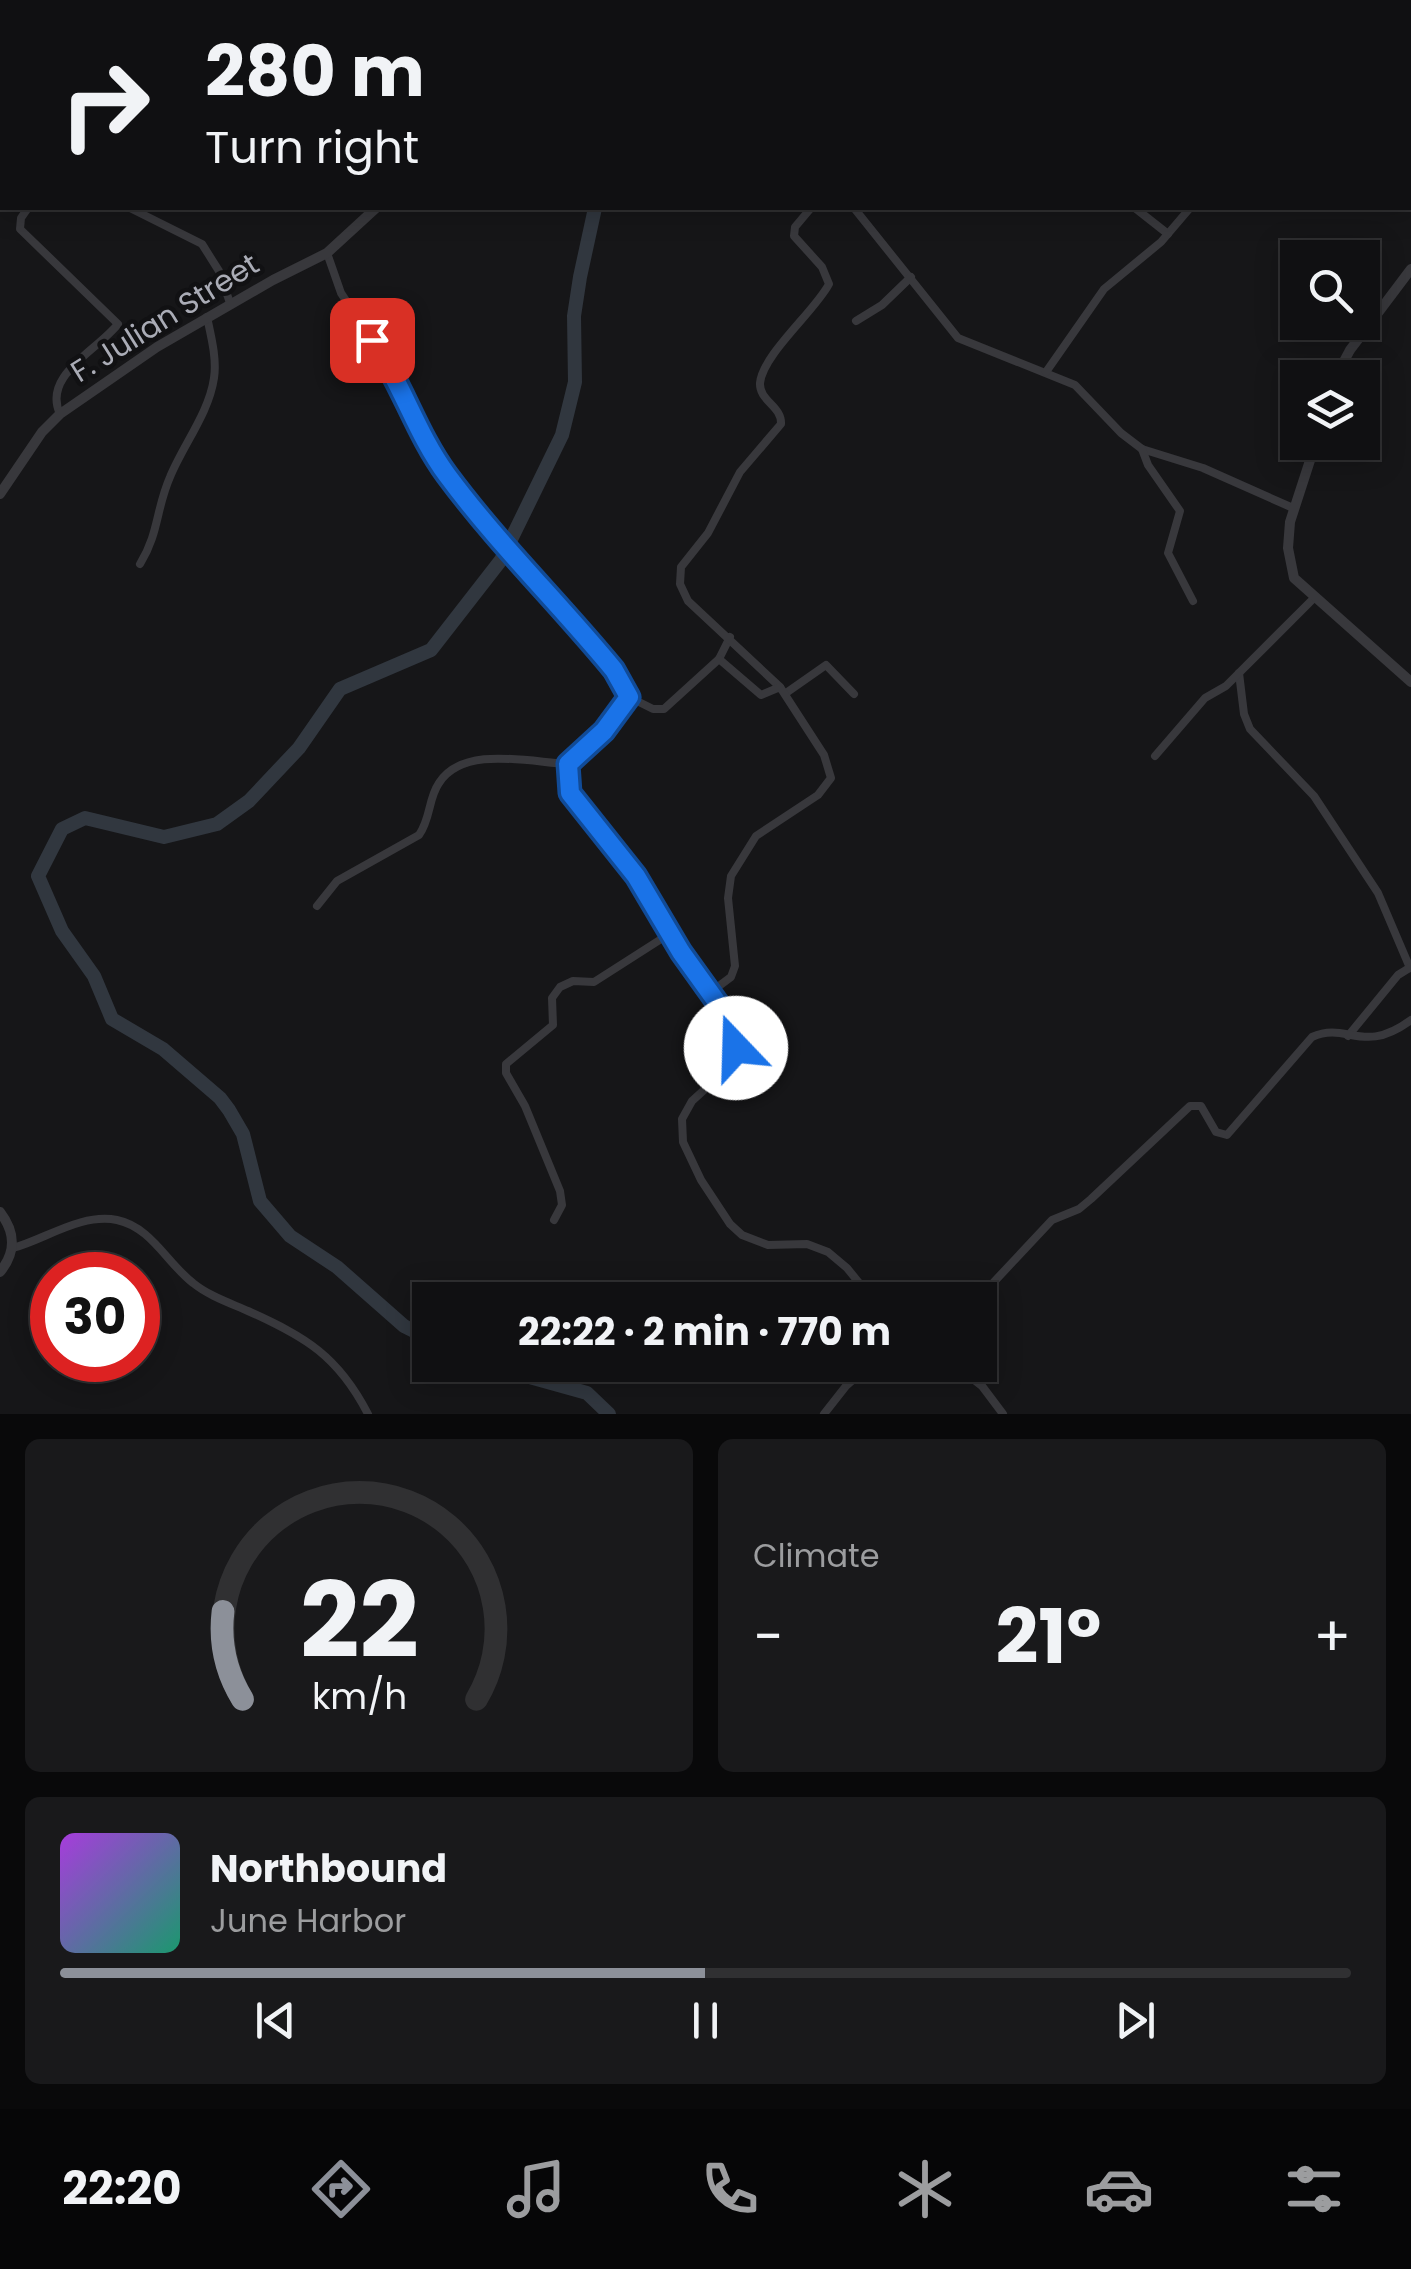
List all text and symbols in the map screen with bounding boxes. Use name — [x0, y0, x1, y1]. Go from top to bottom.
text: 280 m — [205, 22, 425, 121]
icon: right — [40, 40, 170, 170]
text: Turn right — [205, 116, 419, 179]
map controls — [1280, 240, 1380, 460]
button: search — [1280, 240, 1380, 340]
street label: F. Julian Street — [62, 242, 267, 393]
pin — [330, 298, 415, 383]
icon: arrive — [345, 313, 400, 368]
button: layers — [1280, 360, 1380, 460]
position arrow — [684, 996, 788, 1100]
speed limit sign: 30 — [30, 1252, 160, 1382]
text: 22:22 · 2 min · 770 m — [518, 1305, 891, 1358]
text: Climate — [753, 1533, 880, 1578]
text: 22 — [300, 1548, 418, 1693]
text: 21° — [995, 1584, 1101, 1689]
text: − — [753, 1598, 783, 1675]
text: + — [1313, 1598, 1351, 1675]
text: km/h — [311, 1671, 407, 1722]
text: Northbound — [210, 1842, 447, 1895]
text: June Harbor — [210, 1898, 406, 1943]
icon: previous — [248, 1993, 303, 2048]
icon: pause — [678, 1993, 733, 2048]
icon: next — [1108, 1993, 1163, 2048]
icon: directions — [306, 2154, 376, 2224]
icon: music — [501, 2154, 571, 2224]
icon: phone — [695, 2154, 765, 2224]
icon: climate — [890, 2154, 960, 2224]
icon: car — [1084, 2154, 1154, 2224]
icon: filters — [1279, 2154, 1349, 2224]
text: 22:20 — [62, 2157, 181, 2220]

